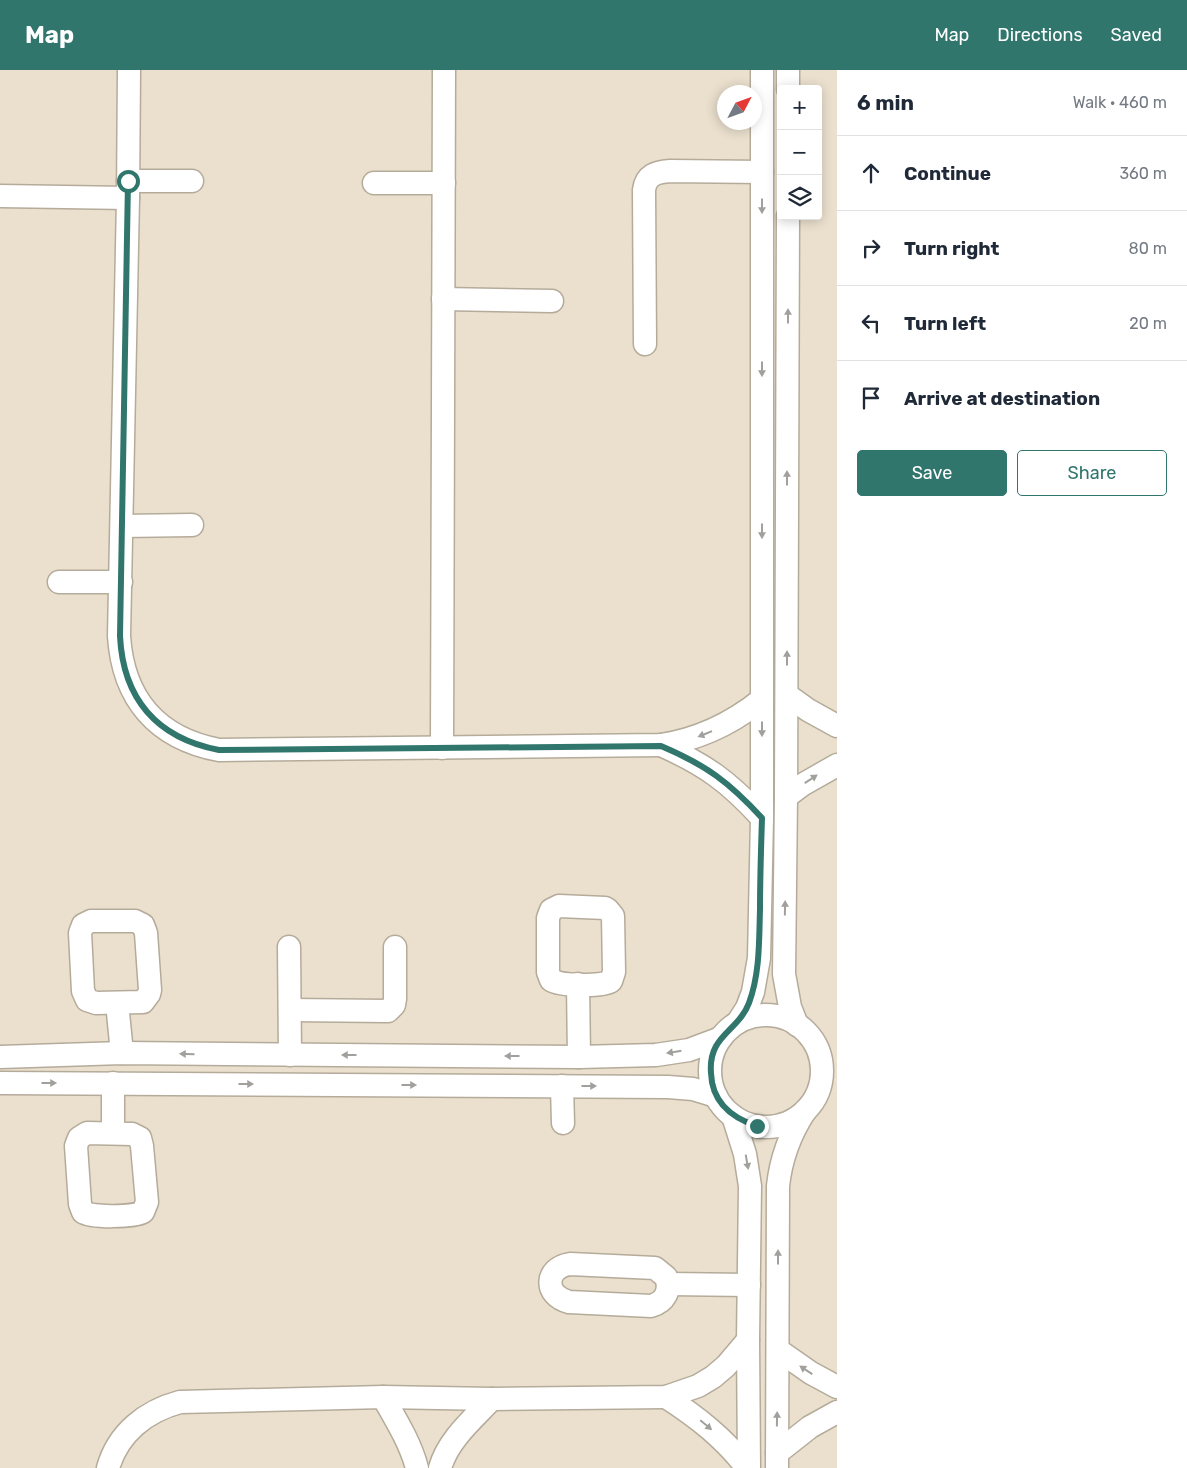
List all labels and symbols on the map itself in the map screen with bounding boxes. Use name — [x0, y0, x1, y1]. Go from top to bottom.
north arrow — [717, 85, 762, 130]
route start — [117, 170, 140, 193]
one-way arrow — [758, 198, 766, 214]
one-way arrow — [784, 307, 792, 323]
one-way arrow — [758, 361, 766, 377]
one-way arrow — [783, 470, 791, 486]
one-way arrow — [758, 523, 766, 539]
one-way arrow — [783, 650, 791, 666]
one-way arrow — [758, 721, 766, 737]
one-way arrow — [698, 731, 713, 738]
one-way arrow — [804, 774, 817, 784]
one-way arrow — [781, 900, 789, 916]
one-way arrow — [666, 1049, 682, 1057]
one-way arrow — [178, 1050, 194, 1058]
one-way arrow — [341, 1051, 357, 1059]
one-way arrow — [503, 1052, 519, 1060]
one-way arrow — [41, 1079, 57, 1087]
one-way arrow — [238, 1080, 254, 1088]
one-way arrow — [401, 1081, 417, 1089]
one-way arrow — [581, 1083, 597, 1091]
route end — [746, 1115, 769, 1138]
one-way arrow — [743, 1155, 751, 1171]
one-way arrow — [774, 1249, 782, 1265]
one-way arrow — [800, 1365, 813, 1375]
one-way arrow — [773, 1411, 781, 1427]
one-way arrow — [699, 1419, 712, 1430]

